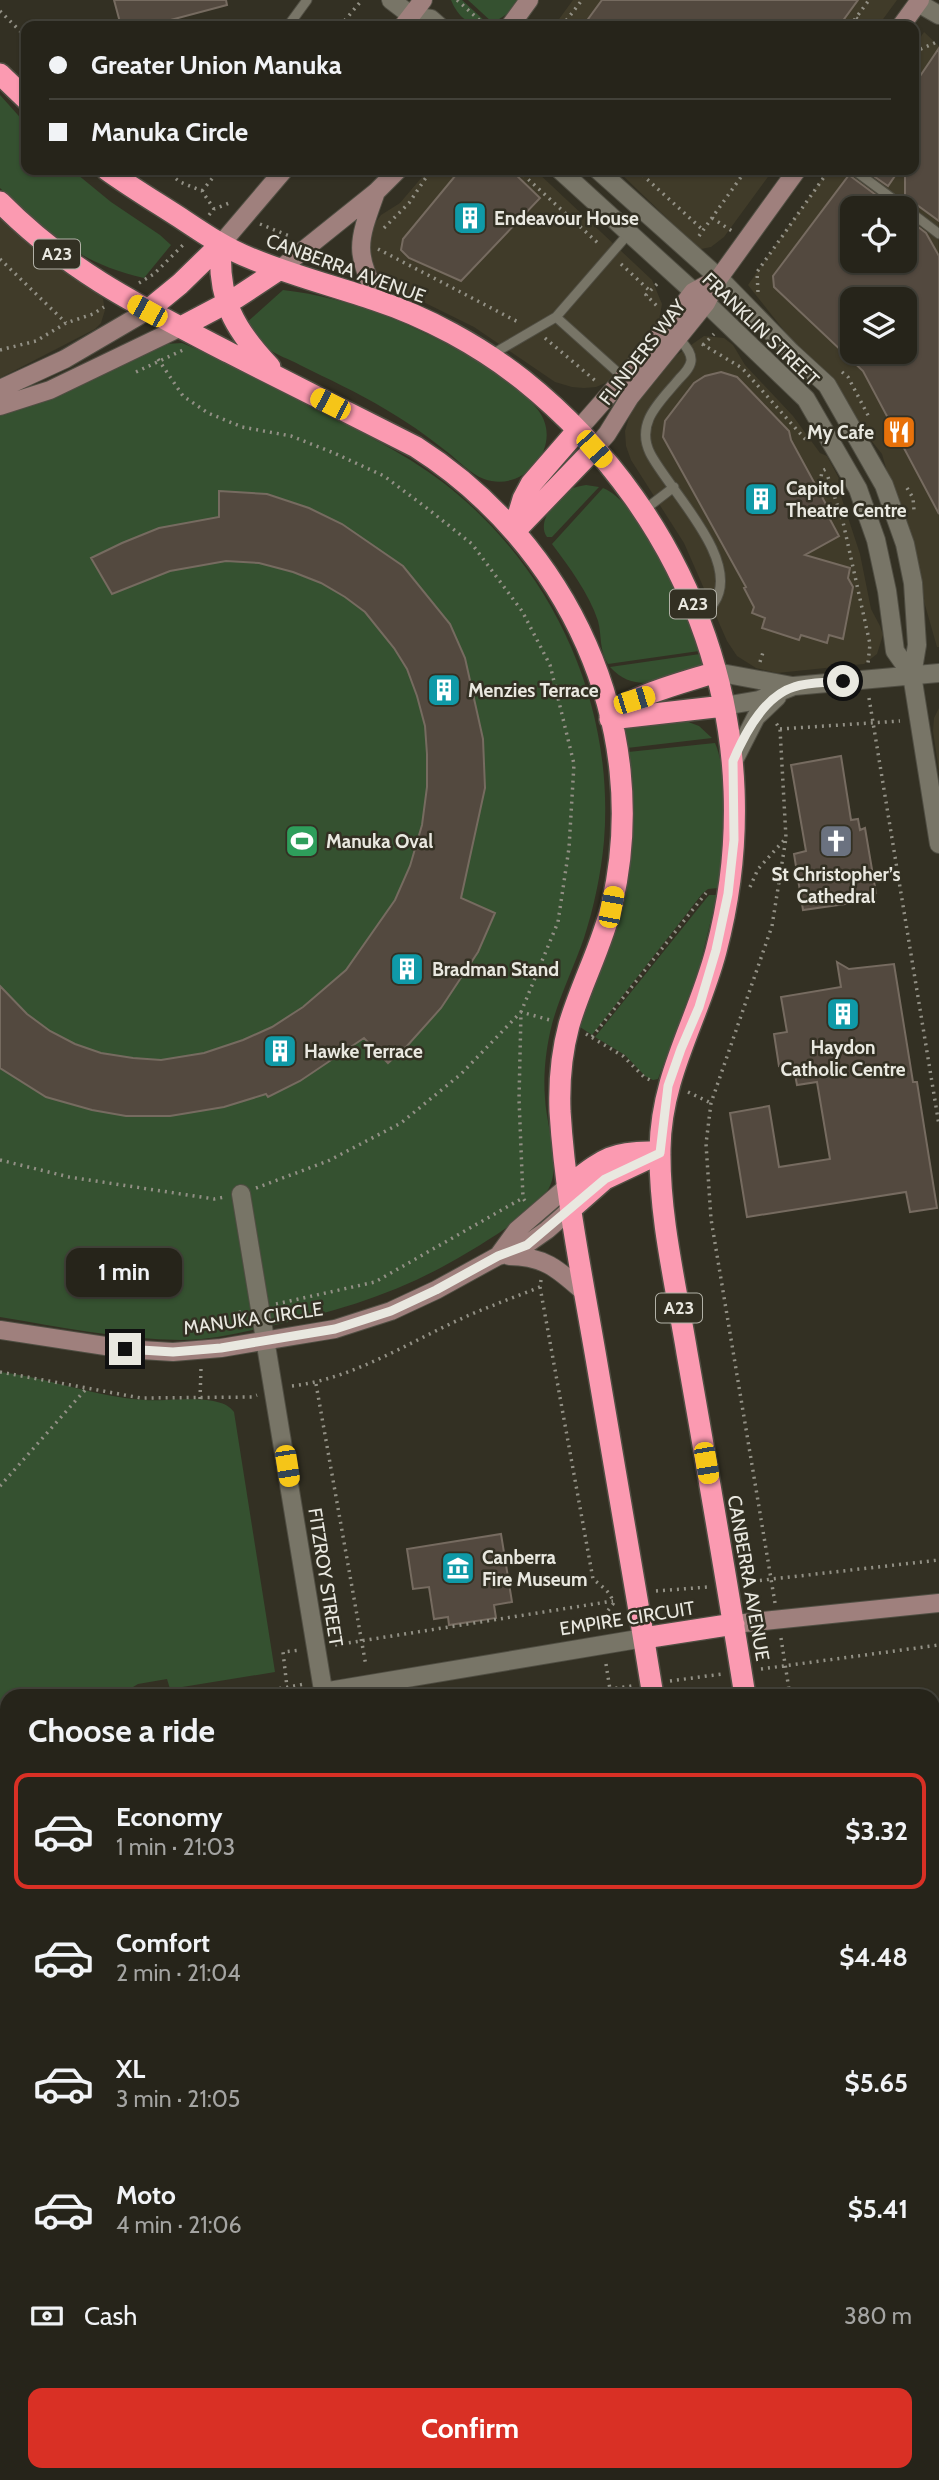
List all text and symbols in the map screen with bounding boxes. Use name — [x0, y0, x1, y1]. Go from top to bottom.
text: Greater Union Manuka — [91, 49, 342, 81]
text: Manuka Circle — [91, 116, 248, 148]
map controls — [840, 196, 917, 364]
button: locate — [840, 196, 917, 273]
building icon: Endeavour House — [451, 199, 489, 237]
place label: Endeavour House — [494, 207, 639, 230]
street label: CANBERRA AVENUE — [263, 229, 429, 308]
road number: A23 — [34, 240, 80, 268]
street label: FRANKLIN STREET — [698, 268, 824, 391]
button: layers — [840, 287, 917, 364]
car — [124, 292, 171, 330]
street label: FLINDERS WAY — [594, 295, 691, 410]
car — [307, 385, 354, 423]
restaurant icon: My Cafe — [880, 413, 918, 451]
place label: My Cafe — [807, 421, 874, 444]
car — [573, 426, 616, 472]
place label: Capitol Theatre Centre — [786, 477, 907, 522]
building icon: Capitol Theatre Centre — [742, 480, 780, 518]
road number: A23 — [670, 590, 716, 618]
route start — [827, 665, 859, 697]
building icon: Menzies Terrace — [425, 671, 463, 709]
place label: Menzies Terrace — [468, 679, 599, 702]
car — [611, 684, 658, 716]
sports icon: Manuka Oval — [283, 822, 321, 860]
church icon: St Christopher’s Cathedral — [817, 822, 855, 860]
place label: Manuka Oval — [326, 830, 433, 853]
place label: St Christopher’s Cathedral — [771, 863, 901, 908]
car — [597, 884, 626, 930]
building icon: Bradman Stand — [388, 950, 426, 988]
place label: Bradman Stand — [432, 958, 559, 981]
building icon: Haydon Catholic Centre — [824, 995, 862, 1033]
building icon: Hawke Terrace — [261, 1032, 299, 1070]
place label: Haydon Catholic Centre — [780, 1036, 906, 1081]
place label: Hawke Terrace — [304, 1040, 423, 1063]
callout: 1 min — [67, 1248, 183, 1296]
text: 1 min — [98, 1258, 150, 1286]
road number: A23 — [656, 1294, 702, 1322]
street label: MANUKA CIRCLE — [182, 1297, 324, 1340]
route end — [109, 1333, 141, 1365]
car — [693, 1440, 720, 1486]
car — [274, 1444, 301, 1488]
street label: CANBERRA AVENUE — [723, 1493, 774, 1663]
street label: FITZROY STREET — [303, 1506, 348, 1648]
place label: Canberra Fire Museum — [482, 1546, 587, 1591]
museum icon: Canberra Fire Museum — [439, 1549, 477, 1587]
street label: EMPIRE CIRCUIT — [558, 1596, 696, 1641]
text: Choose a ride — [28, 1711, 215, 1750]
icon: car — [32, 1800, 95, 1863]
text: Economy — [116, 1801, 222, 1833]
text: $3.32 — [845, 1815, 908, 1847]
text: 1 min · 21:03 — [116, 1833, 235, 1861]
icon: car — [32, 1926, 95, 1989]
text: Comfort — [116, 1927, 210, 1959]
text: $4.48 — [839, 1941, 908, 1973]
text: 2 min · 21:04 — [116, 1959, 241, 1987]
icon: car — [32, 2052, 95, 2115]
text: XL — [116, 2053, 145, 2085]
text: $5.65 — [845, 2067, 908, 2099]
text: 3 min · 21:05 — [116, 2085, 240, 2113]
icon: car — [32, 2178, 95, 2241]
text: Moto — [116, 2179, 176, 2211]
text: $5.41 — [848, 2193, 908, 2225]
text: 4 min · 21:06 — [116, 2211, 242, 2239]
icon: cash — [28, 2297, 66, 2335]
text: Cash — [84, 2300, 137, 2332]
text: 380 m — [844, 2302, 912, 2330]
button: Confirm — [28, 2388, 912, 2468]

